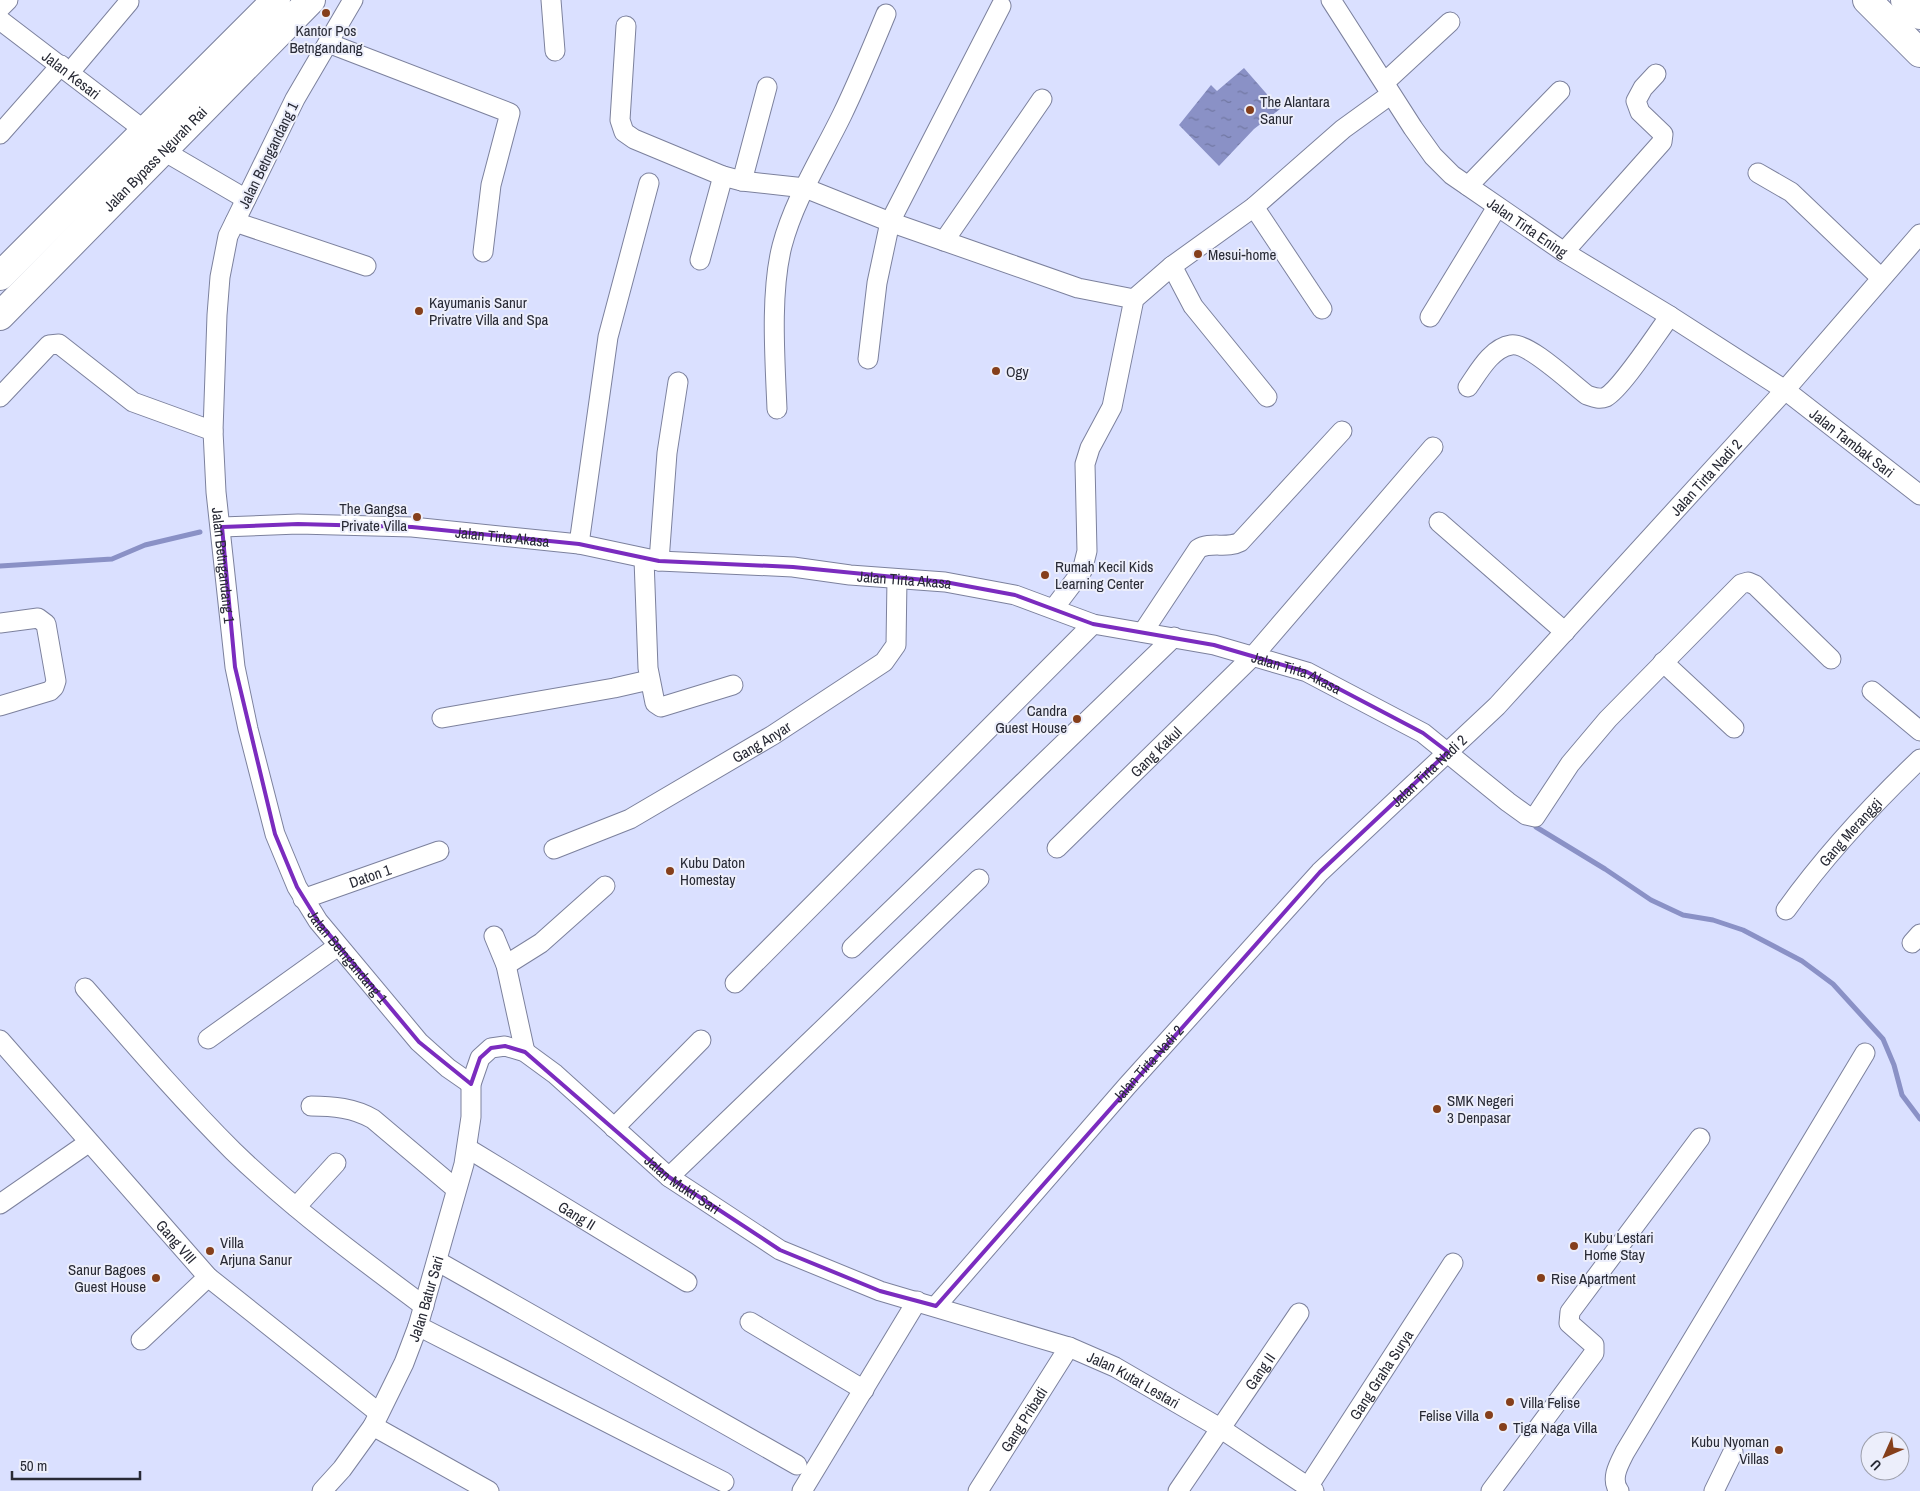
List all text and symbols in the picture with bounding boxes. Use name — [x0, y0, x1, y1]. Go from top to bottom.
marker: Kantor Pos Betngandang — [320, 7, 332, 19]
place label: Kantor Pos Betngandang — [289, 20, 363, 58]
street label: Jalan Kesari — [38, 46, 105, 104]
place label: The Alantara Sanur — [1260, 91, 1330, 129]
street label: Jalan Betngandang 1 — [233, 98, 303, 212]
street label: Jalan Bypass Ngurah Rai — [99, 101, 211, 216]
marker: The Alantara Sanur — [1244, 104, 1256, 116]
street label: Jalan Tirta Ening — [1483, 192, 1572, 262]
place label: Mesui-home — [1208, 244, 1277, 265]
marker: Mesui-home — [1192, 248, 1204, 260]
place label: Kayumanis Sanur Privatre Villa and Spa — [429, 292, 549, 330]
marker: Kayumanis Sanur Privatre Villa and Spa — [413, 305, 425, 317]
place label: Ogy — [1006, 361, 1029, 382]
marker: Ogy — [990, 365, 1002, 377]
street label: Jalan Tambak Sari — [1806, 403, 1899, 482]
street label: Jalan Tirta Nadi 2 — [1665, 434, 1746, 520]
place label: The Gangsa Private Villa — [339, 498, 407, 536]
street label: Jalan Betngandang 1 — [207, 506, 241, 624]
marker: The Gangsa Private Villa — [411, 511, 423, 523]
street label: Jalan Tirta Akasa — [454, 521, 551, 551]
place label: Rumah Kecil Kids Learning Center — [1055, 556, 1153, 594]
street label: Jalan Tirta Akasa — [856, 565, 954, 594]
marker: Rumah Kecil Kids Learning Center — [1039, 569, 1051, 581]
street label: Jalan Tirta Akasa — [1249, 646, 1345, 699]
place label: Candra Guest House — [995, 700, 1067, 738]
marker: Candra Guest House — [1071, 713, 1083, 725]
street label: Gang Anyar — [728, 716, 795, 767]
street label: Gang Kakul — [1125, 721, 1186, 781]
street label: Jalan Tirta Nadi 2 — [1386, 729, 1471, 811]
street label: Gang Meranggi — [1814, 793, 1886, 871]
place label: Kubu Daton Homestay — [680, 852, 745, 890]
street label: Daton 1 — [346, 858, 394, 892]
marker: Kubu Daton Homestay — [664, 865, 676, 877]
street label: Jalan Betngandang 1 — [303, 906, 393, 1008]
street label: Jalan Tirta Nadi 2 — [1107, 1020, 1188, 1106]
place label: SMK Negeri 3 Denpasar — [1447, 1090, 1514, 1128]
marker: SMK Negeri 3 Denpasar — [1431, 1103, 1443, 1115]
street label: Jalan Mukti Sari — [640, 1150, 725, 1219]
street label: Gang II — [554, 1196, 600, 1235]
street label: Gang VIII — [152, 1215, 202, 1268]
place label: Kubu Lestari Home Stay — [1584, 1227, 1654, 1265]
place label: Villa Arjuna Sanur — [219, 1232, 292, 1270]
marker: Kubu Lestari Home Stay — [1568, 1240, 1580, 1252]
marker: Villa Arjuna Sanur — [204, 1245, 216, 1257]
street label: Jalan Batur Sari — [403, 1253, 448, 1344]
place label: Sanur Bagoes Guest House — [68, 1259, 146, 1297]
place label: Rise Apartment — [1551, 1268, 1636, 1289]
marker: Sanur Bagoes Guest House — [150, 1272, 162, 1284]
marker: Rise Apartment — [1535, 1272, 1547, 1284]
street label: Gang Graha Surya — [1344, 1325, 1418, 1424]
street label: Jalan Kutat Lestari — [1084, 1346, 1184, 1413]
street label: Gang II — [1239, 1348, 1280, 1394]
street label: Gang Pribadi — [995, 1383, 1052, 1456]
place label: Villa Felise — [1520, 1392, 1580, 1413]
marker: Villa Felise — [1504, 1396, 1516, 1408]
place label: Felise Villa — [1419, 1405, 1479, 1426]
marker: Felise Villa — [1483, 1409, 1495, 1421]
place label: Tiga Naga Villa — [1513, 1417, 1597, 1438]
marker: Tiga Naga Villa — [1497, 1421, 1509, 1433]
place label: Kubu Nyoman Villas — [1691, 1431, 1769, 1469]
north arrow — [1860, 1431, 1910, 1481]
marker: Kubu Nyoman Villas — [1773, 1444, 1785, 1456]
scale bar — [12, 1448, 140, 1480]
text: 50 m — [20, 1455, 47, 1476]
text: U — [1867, 1456, 1885, 1474]

